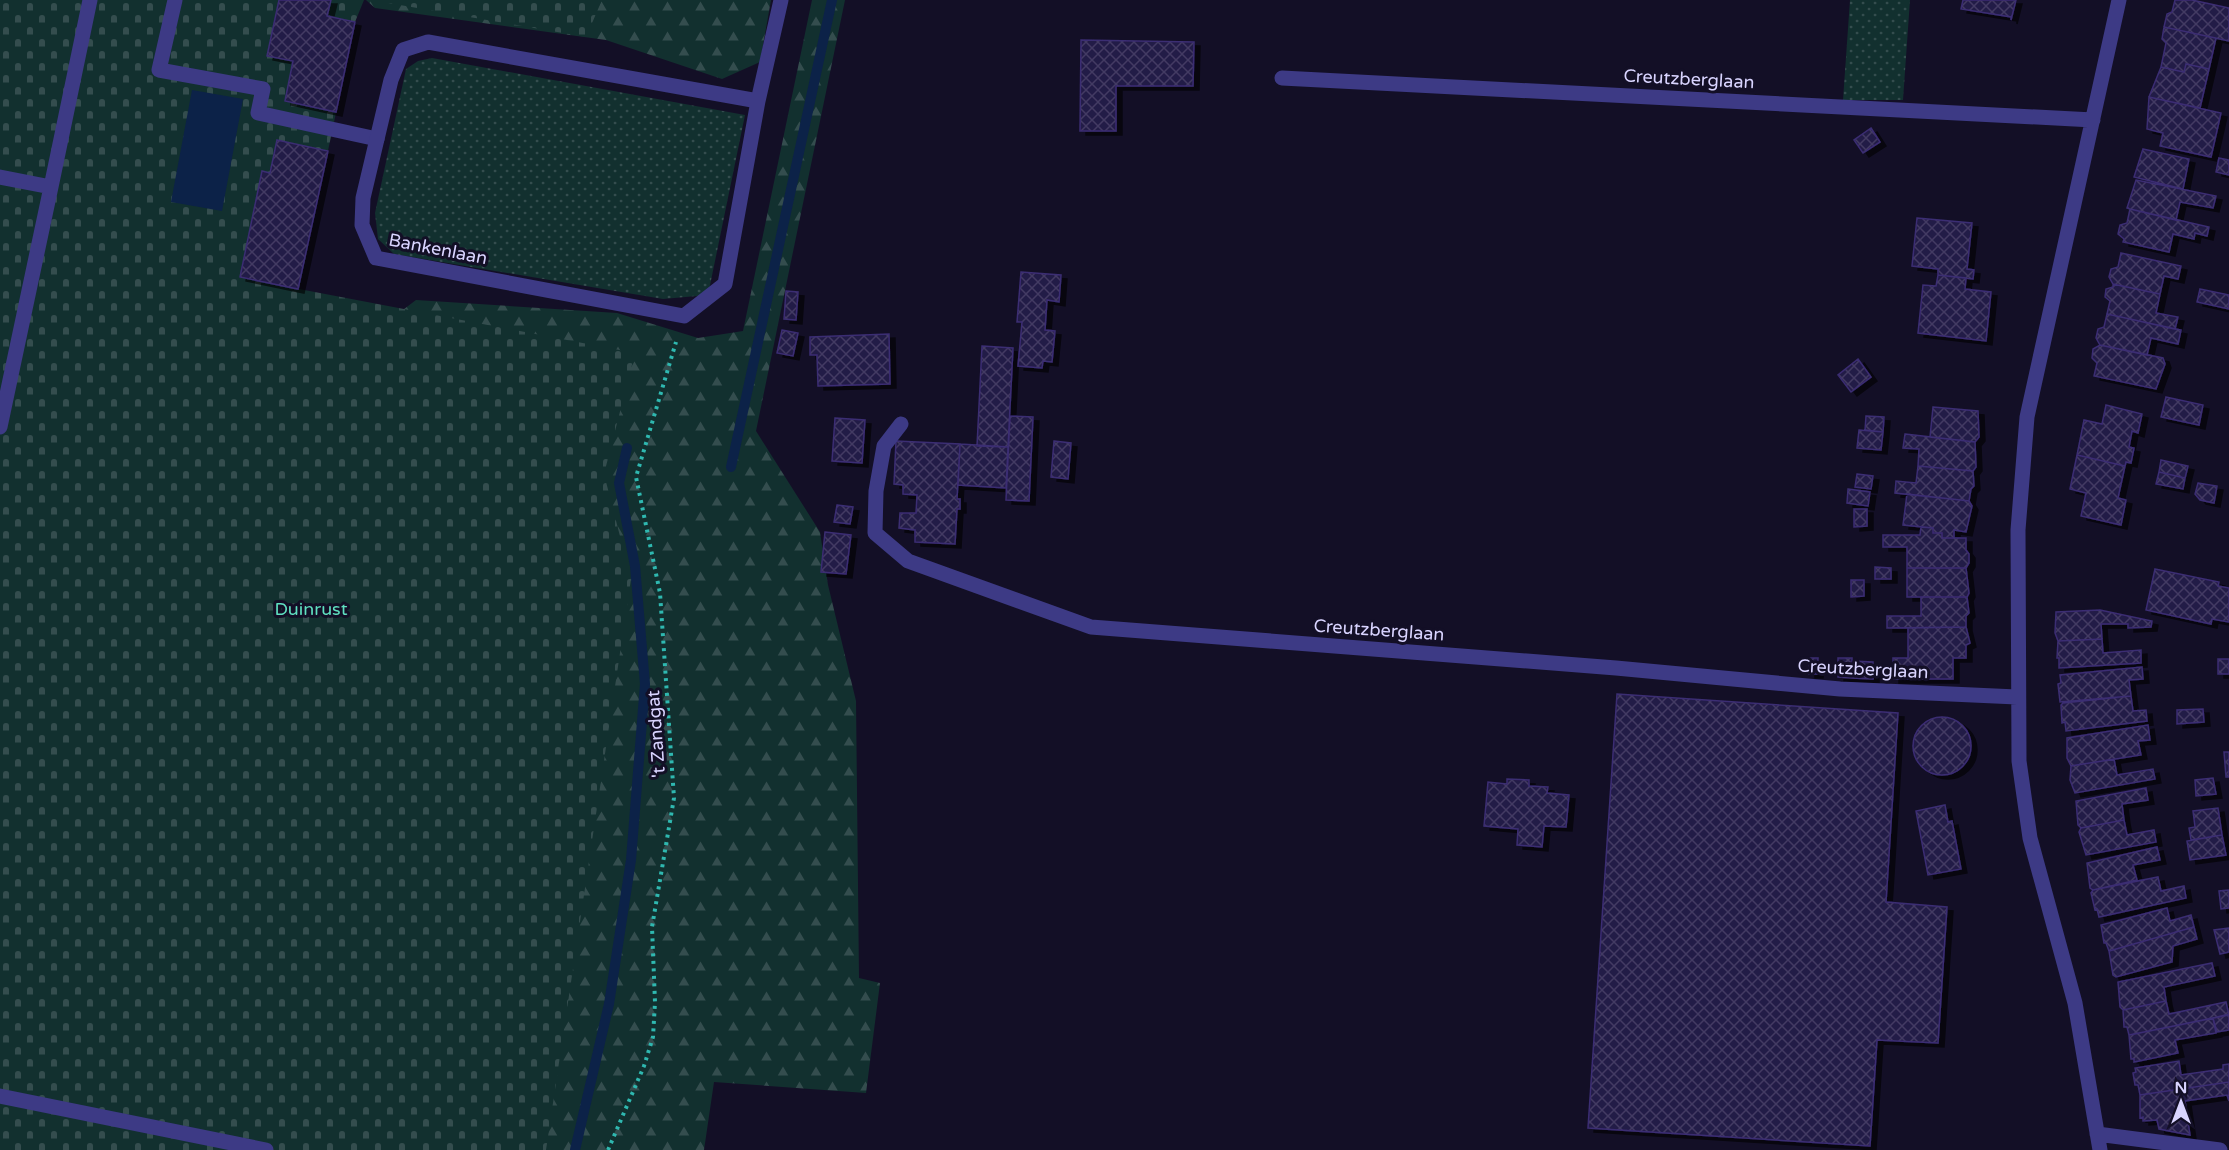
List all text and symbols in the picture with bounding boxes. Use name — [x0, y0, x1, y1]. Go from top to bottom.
street label: Creutzberglaan — [1623, 65, 1755, 93]
street label: Bankenlaan — [387, 229, 489, 269]
park label: Duinrust — [274, 598, 348, 620]
street label: Creutzberglaan — [1313, 614, 1445, 646]
street label: Creutzberglaan — [1797, 655, 1929, 683]
street label: 't Zandgat — [642, 689, 670, 778]
north arrow — [2151, 1072, 2211, 1132]
text: N — [2175, 1078, 2187, 1098]

